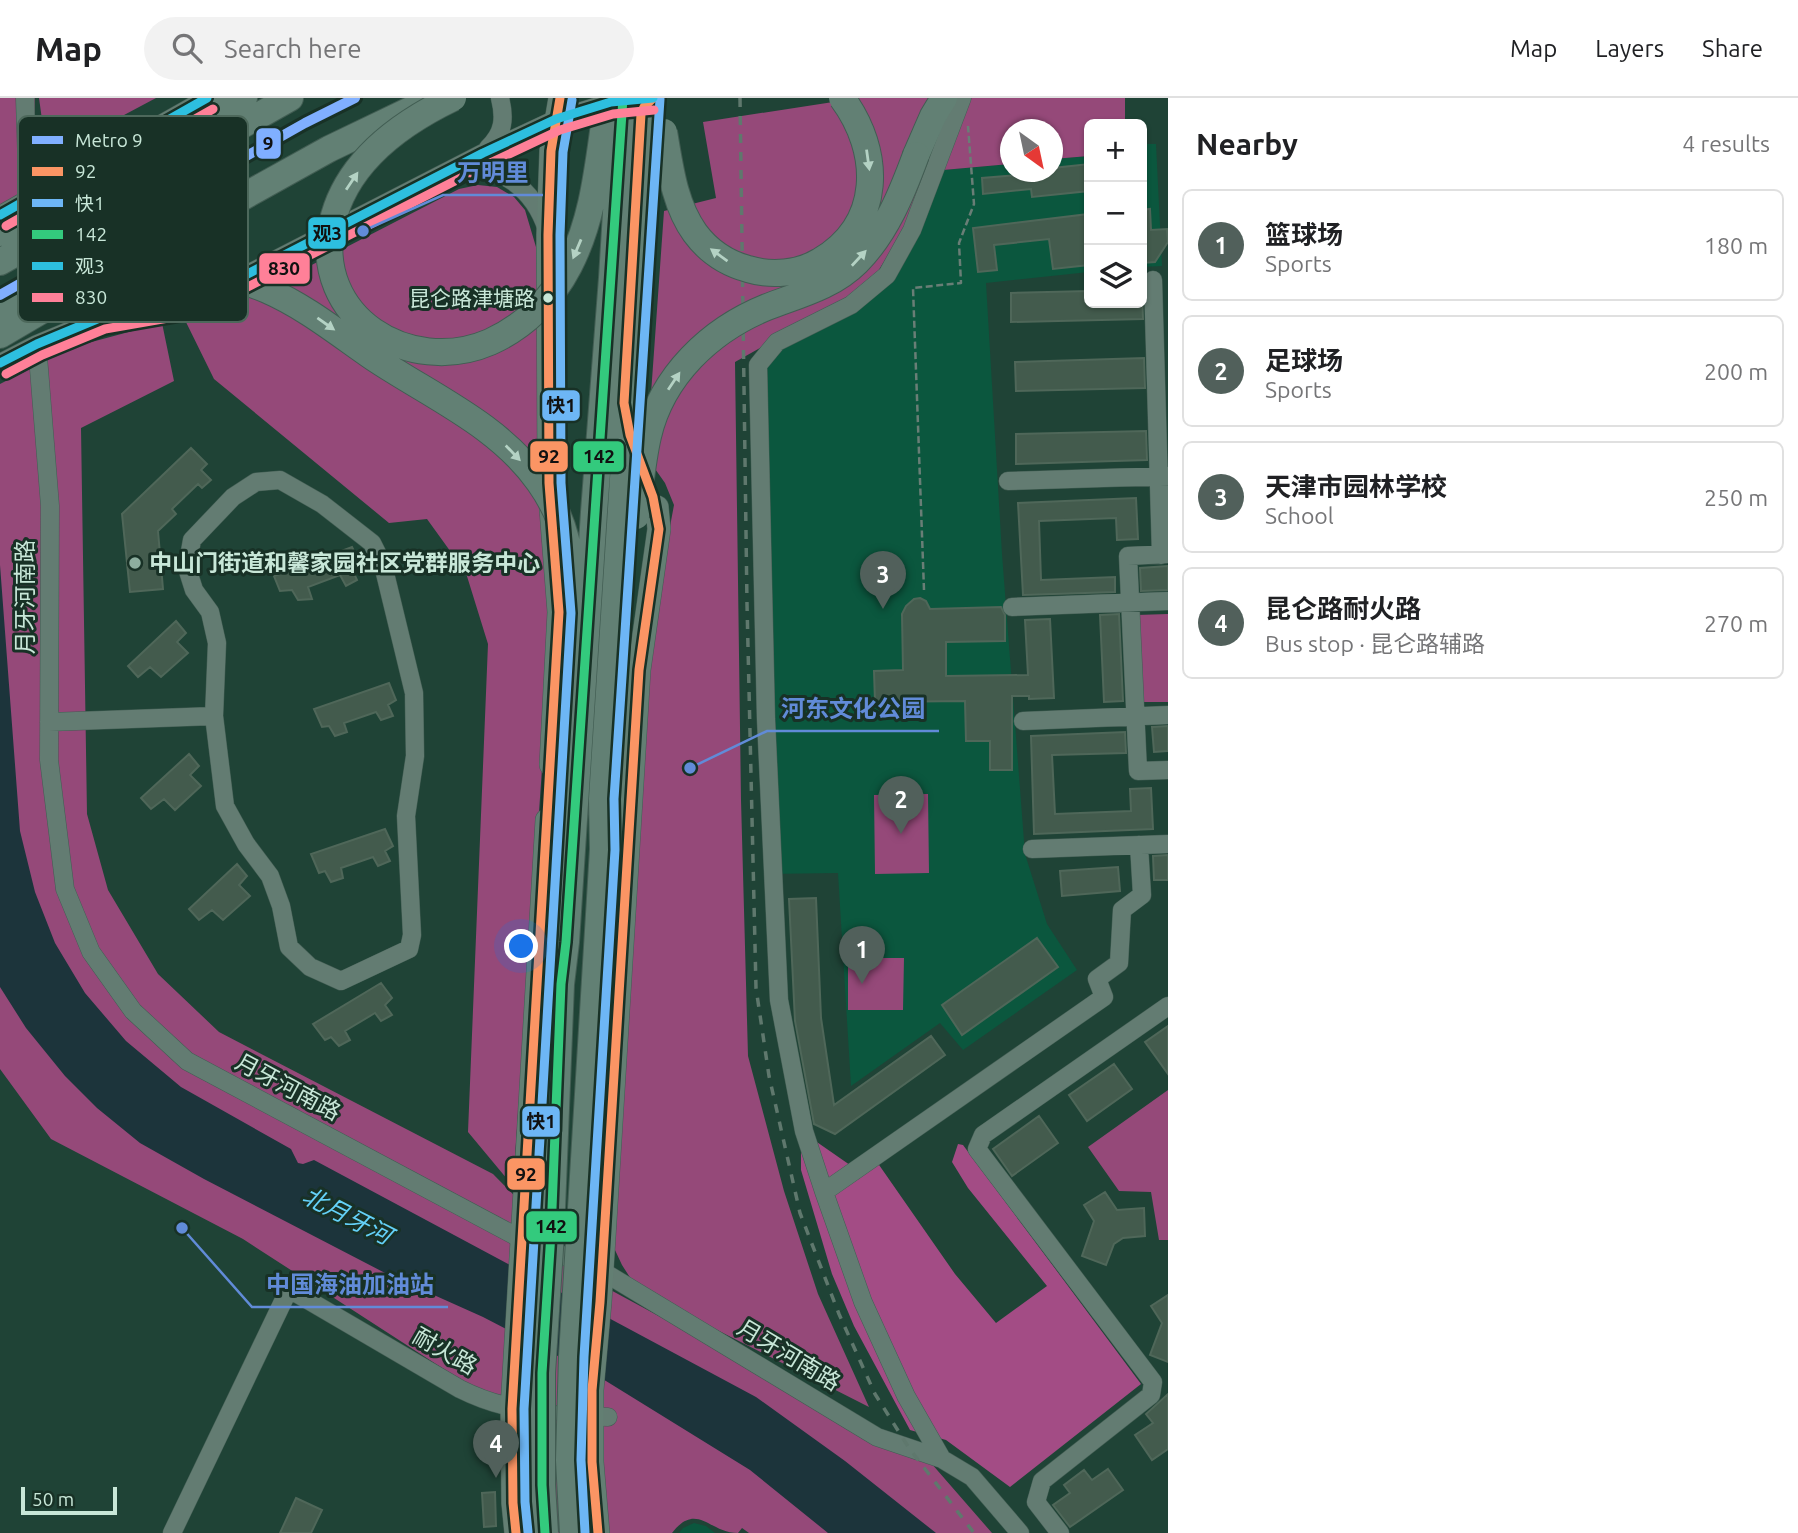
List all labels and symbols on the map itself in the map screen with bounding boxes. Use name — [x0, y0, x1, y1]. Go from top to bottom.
legend — [18, 116, 248, 322]
north arrow — [1000, 119, 1063, 182]
line badge: 9 — [255, 127, 282, 160]
text: Metro 9 — [75, 129, 143, 151]
text: 9 — [263, 132, 273, 154]
one-way arrow — [863, 149, 874, 171]
callout: 万明里 — [443, 150, 543, 195]
text: 万明里 — [457, 159, 529, 186]
text: 92 — [75, 160, 96, 182]
one-way arrow — [345, 171, 358, 190]
text: 快1 — [75, 192, 105, 214]
line badge: 观3 — [307, 216, 347, 250]
text: 观3 — [312, 222, 342, 244]
text: 142 — [75, 223, 107, 245]
one-way arrow — [571, 239, 582, 260]
one-way arrow — [710, 248, 728, 262]
one-way arrow — [851, 250, 867, 267]
line badge: 830 — [258, 252, 311, 285]
text: 观3 — [75, 255, 105, 277]
text: 830 — [268, 257, 300, 279]
text: 830 — [75, 286, 107, 308]
place label: 昆仑路津塘路 — [409, 286, 535, 310]
marker: 昆仑路津塘路 — [541, 291, 555, 305]
one-way arrow — [317, 317, 335, 331]
one-way arrow — [667, 371, 680, 391]
line badge: 快1 — [541, 389, 581, 422]
text: 快1 — [546, 394, 576, 416]
line badge: 92 — [529, 440, 569, 473]
line badge: 142 — [572, 440, 625, 473]
one-way arrow — [505, 444, 522, 461]
text: 92 — [538, 445, 560, 467]
text: 142 — [583, 445, 615, 467]
street label: 月牙河南路 — [12, 540, 37, 655]
place label: 中山门街道和馨家园社区党群服务中心 — [149, 550, 540, 575]
pin: 3 — [860, 551, 906, 609]
marker: 中山门街道和馨家园社区党群服务中心 — [127, 555, 143, 571]
callout: 河东文化公园 — [767, 686, 939, 731]
text: 河东文化公园 — [781, 695, 925, 722]
pin: 2 — [878, 776, 924, 834]
pin: 1 — [839, 926, 885, 984]
your location — [504, 929, 538, 963]
street label: 月牙河南路 — [232, 1049, 345, 1125]
line badge: 快1 — [521, 1105, 561, 1138]
text: 快1 — [526, 1110, 556, 1132]
line badge: 92 — [506, 1157, 546, 1191]
text: 92 — [515, 1163, 537, 1185]
water label: 北月牙河 — [298, 1182, 400, 1251]
line badge: 142 — [525, 1210, 578, 1243]
text: 142 — [535, 1215, 567, 1237]
callout: 中国海油加油站 — [252, 1262, 448, 1307]
text: 中国海油加油站 — [266, 1271, 434, 1298]
street label: 月牙河南路 — [734, 1314, 845, 1395]
street label: 耐火路 — [409, 1322, 481, 1379]
pin: 4 — [473, 1420, 519, 1478]
scale bar — [21, 1484, 117, 1516]

